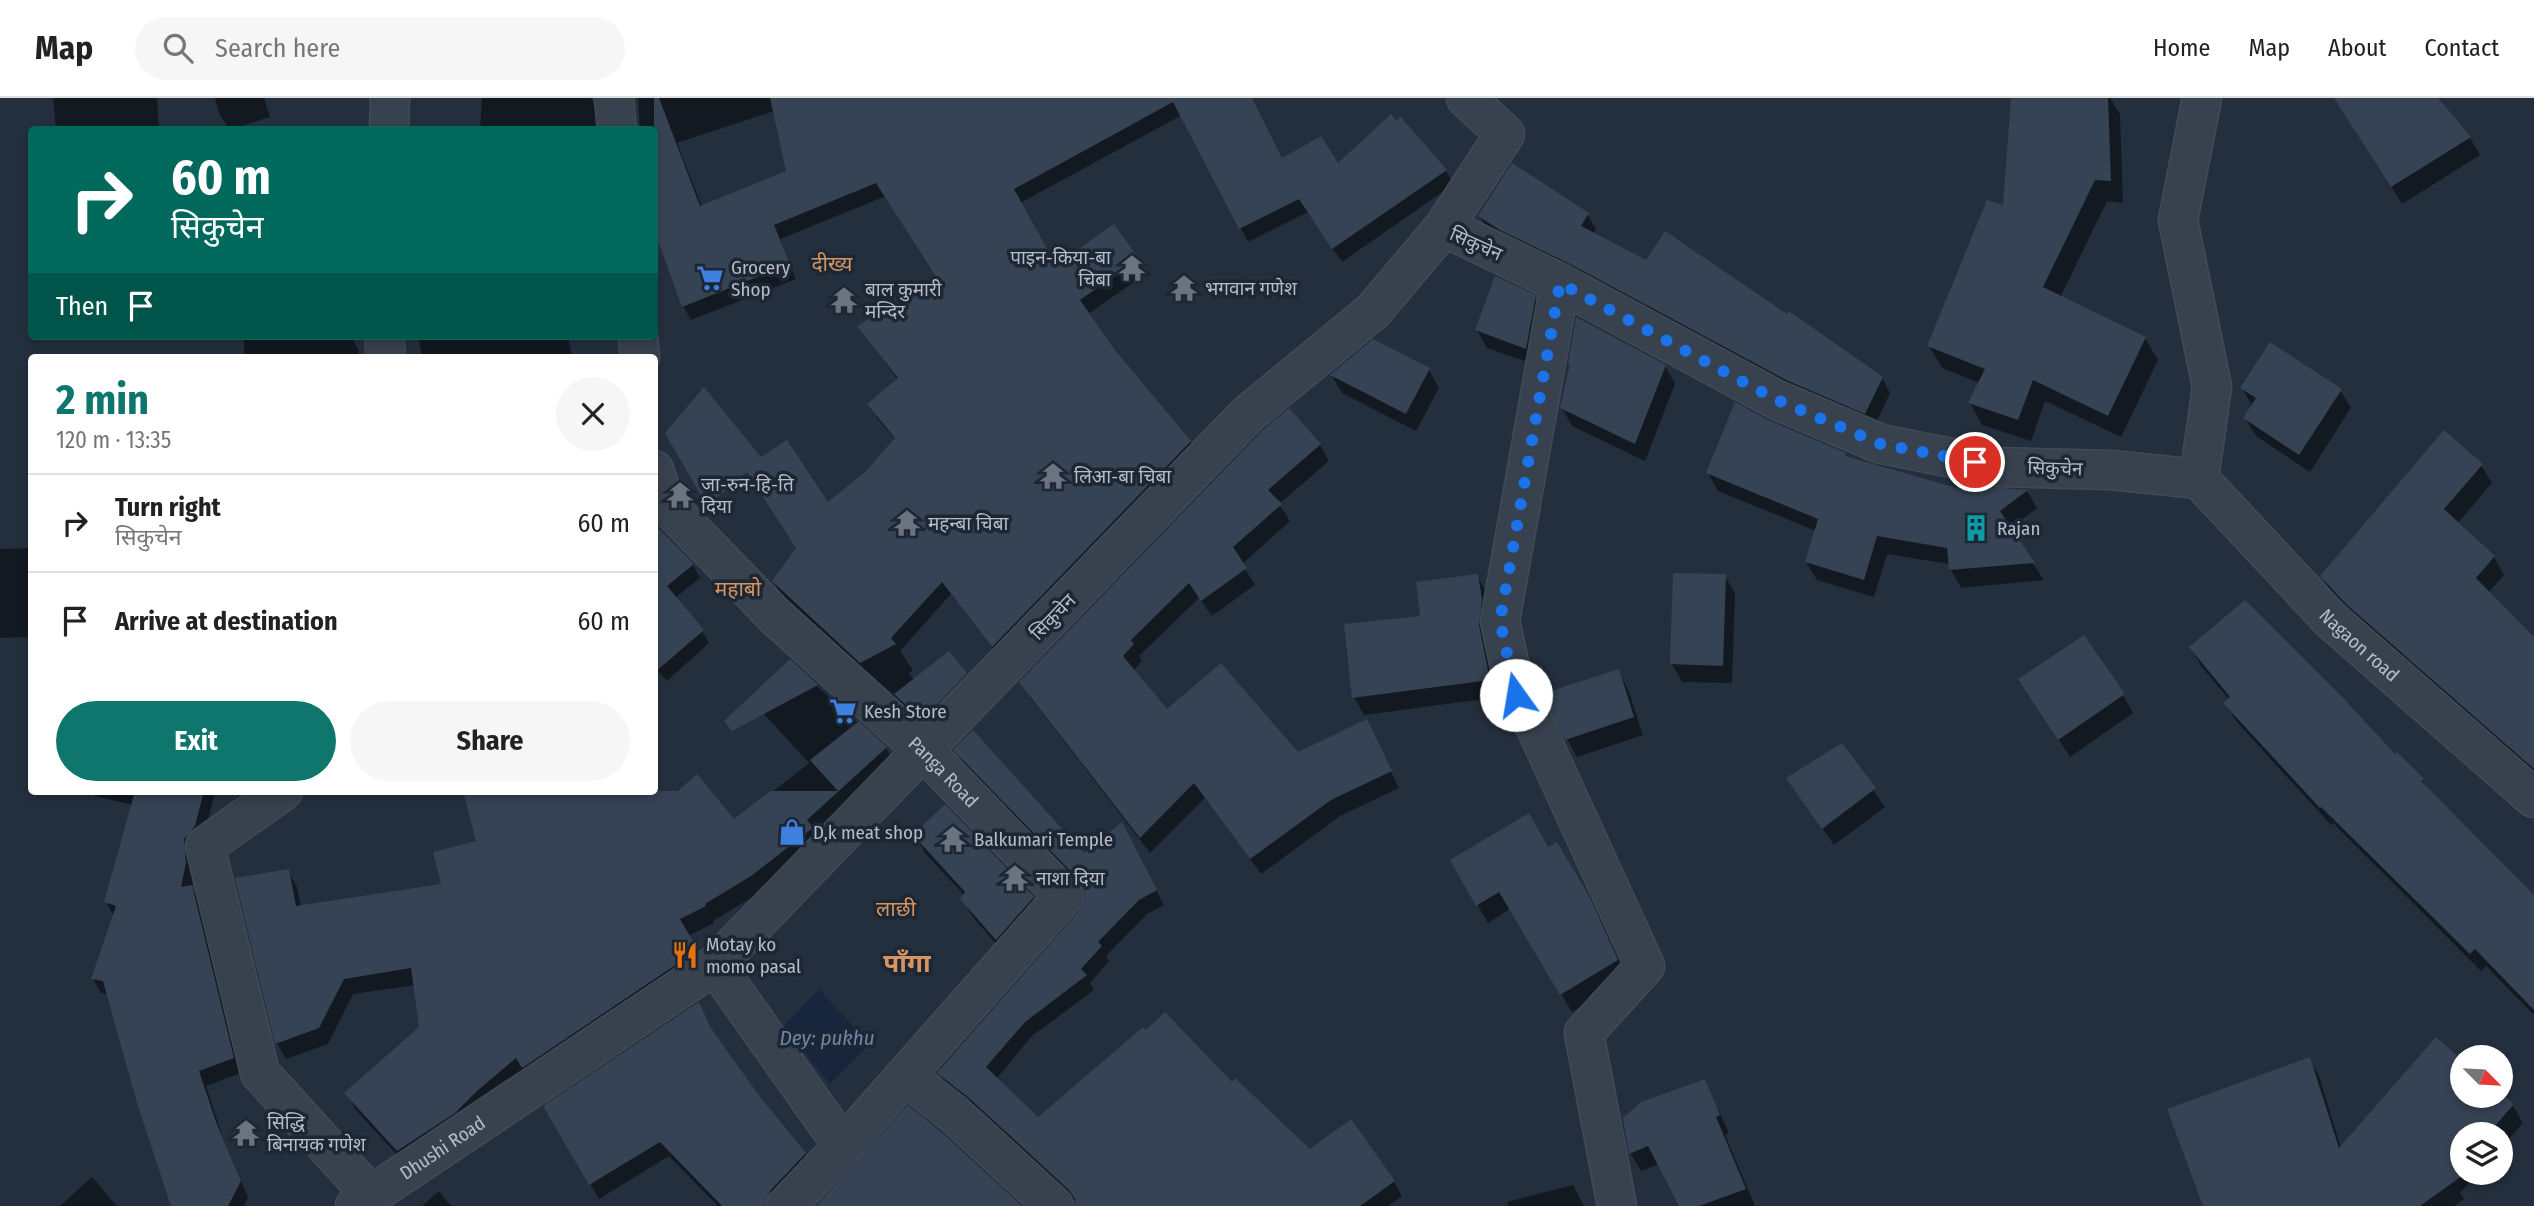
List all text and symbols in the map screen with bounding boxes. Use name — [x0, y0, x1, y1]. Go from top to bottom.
search box — [135, 17, 625, 80]
text: Map — [35, 28, 93, 68]
icon: search — [159, 29, 197, 67]
text: Search here — [215, 33, 340, 64]
text: Home — [2153, 34, 2210, 62]
text: Map — [2248, 34, 2290, 62]
text: About — [2328, 34, 2386, 62]
text: Contact — [2424, 34, 2499, 62]
text: 60 m — [171, 148, 271, 207]
icon: right — [56, 154, 147, 245]
text: सिकुचेन — [171, 208, 264, 246]
street label: सिकुचेन — [1446, 222, 1506, 267]
place label: पाइन-किया-बा चिबा — [1010, 246, 1112, 291]
district label: दीख्य — [811, 251, 853, 277]
temple icon: पाइन-किया-बा चिबा — [1117, 253, 1147, 283]
place label: Grocery Shop — [731, 256, 791, 301]
supermarket icon: Grocery Shop — [695, 263, 725, 293]
temple icon: भगवान गणेश — [1169, 273, 1199, 303]
place label: भगवान गणेश — [1205, 277, 1298, 300]
place label: बाल कुमारी मन्दिर — [865, 278, 943, 323]
temple icon: बाल कुमारी मन्दिर — [829, 285, 859, 315]
icon: arrive — [122, 287, 160, 325]
text: Then — [56, 291, 108, 322]
text: 2 min — [56, 375, 149, 425]
button: close — [556, 377, 630, 451]
text: 120 m · 13:35 — [56, 426, 171, 454]
pin — [1945, 432, 2005, 492]
icon: arrive — [1956, 443, 1994, 481]
street label: सिकुचेन — [2027, 456, 2083, 481]
temple icon: लिआ-बा चिबा — [1038, 461, 1068, 491]
place label: लिआ-बा चिबा — [1074, 465, 1172, 488]
place label: जा-रुन-हि-ति दिया — [701, 473, 795, 518]
temple icon: जा-रुन-हि-ति दिया — [665, 480, 695, 510]
text: Turn right — [115, 492, 221, 523]
icon: right — [56, 504, 94, 542]
text: 60 m — [577, 508, 630, 539]
temple icon: महन्बा चिबा — [892, 508, 922, 538]
place label: महन्बा चिबा — [928, 512, 1009, 535]
building icon: Rajan — [1961, 513, 1991, 543]
place label: Rajan — [1997, 517, 2040, 540]
text: सिकुचेन — [115, 523, 182, 551]
district label: महाबो — [715, 576, 762, 602]
street label: सिकुचेन — [1026, 589, 1081, 645]
icon: arrive — [56, 602, 94, 640]
street label: Nagaon road — [2315, 604, 2404, 686]
text: Arrive at destination — [115, 606, 338, 637]
text: 60 m — [577, 606, 630, 637]
position arrow — [1479, 658, 1553, 732]
supermarket icon: Kesh Store — [828, 696, 858, 726]
place label: Kesh Store — [864, 700, 947, 723]
button: Exit — [56, 701, 336, 781]
button: Share — [350, 701, 630, 781]
street label: Panga Road — [904, 731, 983, 812]
shop icon: D,k meat shop — [777, 817, 807, 847]
place label: D,k meat shop — [813, 821, 923, 844]
temple icon: Balkumari Temple — [938, 824, 968, 854]
place label: Balkumari Temple — [974, 828, 1113, 851]
temple icon: नाशा दिया — [1000, 863, 1030, 893]
place label: नाशा दिया — [1036, 867, 1106, 890]
district label: लाछी — [876, 896, 916, 922]
place label: Motay ko momo pasal — [706, 933, 801, 978]
restaurant icon: Motay ko momo pasal — [670, 940, 700, 970]
district label: पाँगा — [883, 948, 932, 979]
water label: Dey: pukhu — [779, 1025, 875, 1051]
north arrow — [2450, 1045, 2513, 1108]
map controls — [2450, 1045, 2513, 1185]
place label: सिद्धि बिनायक गणेश — [267, 1111, 367, 1156]
street label: Dhushi Road — [395, 1111, 489, 1184]
temple icon: सिद्धि बिनायक गणेश — [231, 1118, 261, 1148]
button: layers — [2450, 1122, 2513, 1185]

